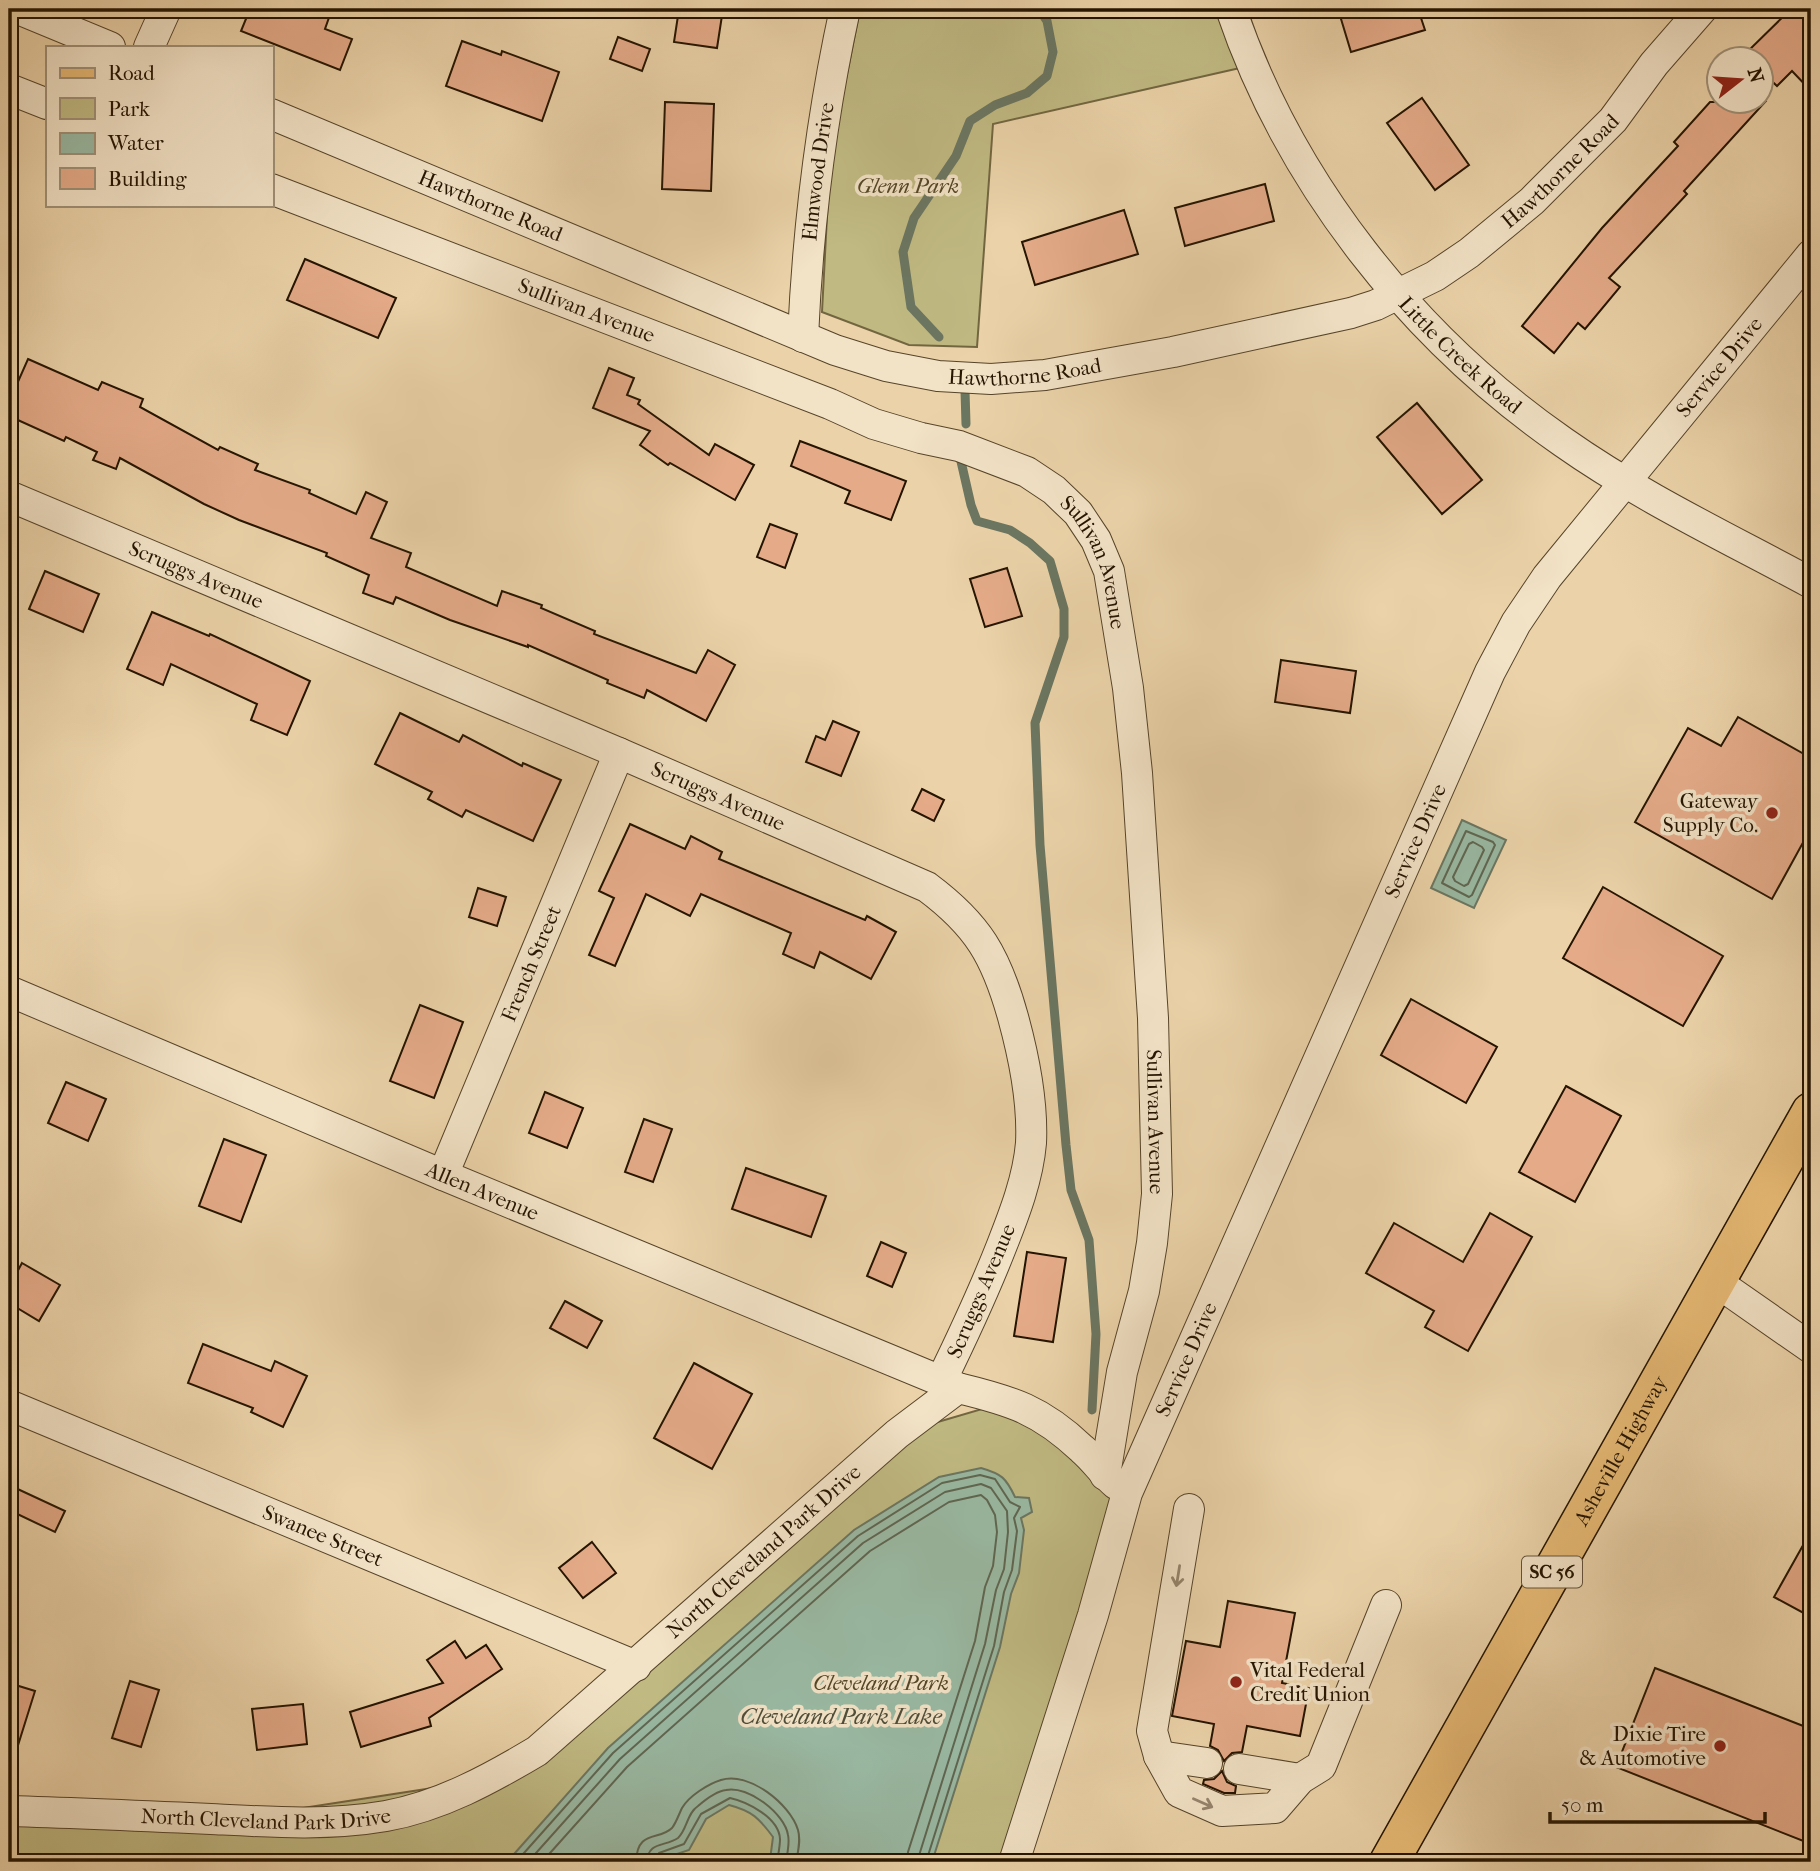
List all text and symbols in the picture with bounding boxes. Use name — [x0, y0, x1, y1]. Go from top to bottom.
legend — [46, 46, 273, 206]
north arrow — [1704, 46, 1774, 116]
text: Road — [108, 61, 155, 85]
text: N — [1743, 65, 1768, 86]
text: Park — [108, 97, 150, 121]
street label: Elmwood Drive — [797, 101, 839, 242]
street label: Hawthorne Road — [1497, 109, 1624, 233]
text: Water — [107, 131, 164, 155]
street label: Hawthorne Road — [415, 165, 567, 247]
text: Building — [108, 167, 187, 191]
park label: Glenn Park — [857, 174, 959, 198]
street label: Sullivan Avenue — [515, 273, 658, 348]
street label: Little Creek Road — [1394, 292, 1527, 419]
street label: Service Drive — [1671, 312, 1767, 422]
street label: Hawthorne Road — [948, 353, 1104, 391]
street label: Sullivan Avenue — [1055, 491, 1130, 631]
street label: Scruggs Avenue — [125, 536, 267, 614]
street label: Scruggs Avenue — [647, 756, 789, 836]
street label: Service Drive — [1380, 780, 1451, 902]
place label: Gateway Supply Co. — [1663, 789, 1759, 837]
marker: Gateway Supply Co. — [1764, 805, 1780, 821]
street label: French Street — [496, 902, 566, 1025]
street label: Sullivan Avenue — [1142, 1049, 1169, 1194]
street label: Allen Avenue — [421, 1157, 542, 1225]
street label: Scruggs Avenue — [942, 1220, 1020, 1362]
street label: Service Drive — [1150, 1299, 1222, 1420]
street label: Asheville Highway — [1568, 1371, 1672, 1530]
street label: North Cleveland Park Drive — [662, 1460, 866, 1643]
street label: Swanee Street — [259, 1500, 387, 1572]
road number: SC 56 — [1522, 1556, 1582, 1588]
one-way arrow — [1171, 1564, 1184, 1587]
place label: Vital Federal Credit Union — [1249, 1658, 1370, 1706]
park label: Cleveland Park — [813, 1671, 949, 1695]
marker: Vital Federal Credit Union — [1228, 1674, 1244, 1690]
water label: Cleveland Park Lake — [740, 1703, 942, 1730]
place label: Dixie Tire & Automotive — [1579, 1722, 1706, 1770]
marker: Dixie Tire & Automotive — [1712, 1738, 1728, 1754]
scale bar — [1550, 1780, 1766, 1824]
text: 50 m — [1561, 1793, 1604, 1817]
one-way arrow — [1192, 1797, 1214, 1810]
street label: North Cleveland Park Drive — [140, 1803, 393, 1834]

